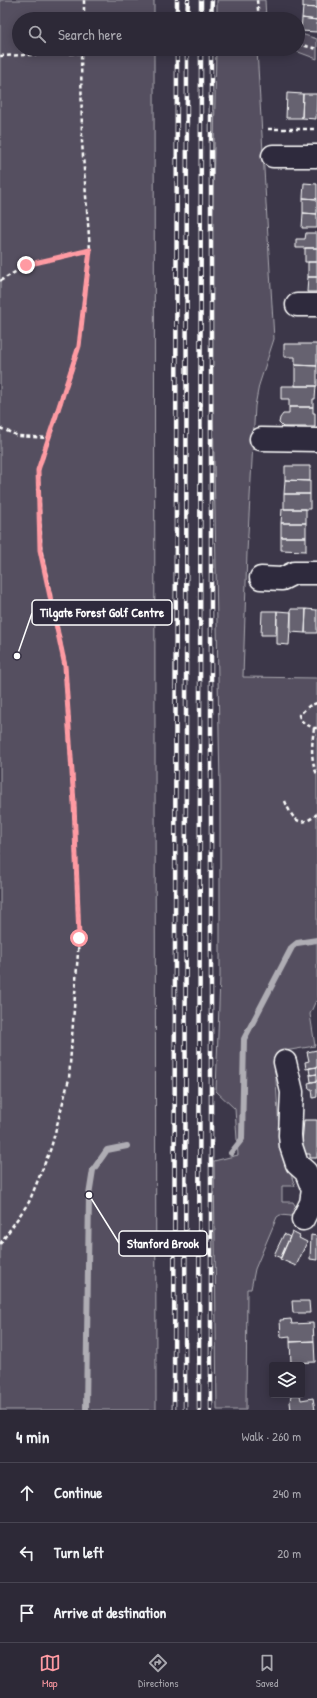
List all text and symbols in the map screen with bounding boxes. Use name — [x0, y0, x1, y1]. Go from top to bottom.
search box — [12, 12, 305, 56]
icon: search — [26, 23, 48, 45]
text: Search here — [58, 24, 122, 45]
route end — [17, 256, 35, 274]
callout: Tilgate Forest Golf Centre — [32, 600, 172, 625]
text: Tilgate Forest Golf Centre — [39, 603, 165, 622]
route start — [70, 929, 88, 947]
callout: Stanford Brook — [119, 1231, 207, 1256]
text: Stanford Brook — [127, 1234, 200, 1252]
map controls — [269, 1362, 305, 1398]
button: layers — [269, 1362, 305, 1398]
text: 4 min — [16, 1425, 49, 1448]
text: Walk · 260 m — [242, 1427, 301, 1445]
icon: ahead — [16, 1482, 38, 1504]
text: Continue — [54, 1482, 102, 1503]
text: 240 m — [272, 1484, 301, 1502]
icon: left — [16, 1542, 38, 1564]
text: Turn left — [54, 1542, 104, 1563]
text: 20 m — [277, 1544, 301, 1562]
icon: arrive — [16, 1602, 38, 1624]
text: Arrive at destination — [54, 1602, 166, 1623]
tab: Map — [39, 1652, 61, 1690]
tab: Directions — [138, 1652, 179, 1690]
tab: Saved — [256, 1652, 278, 1690]

